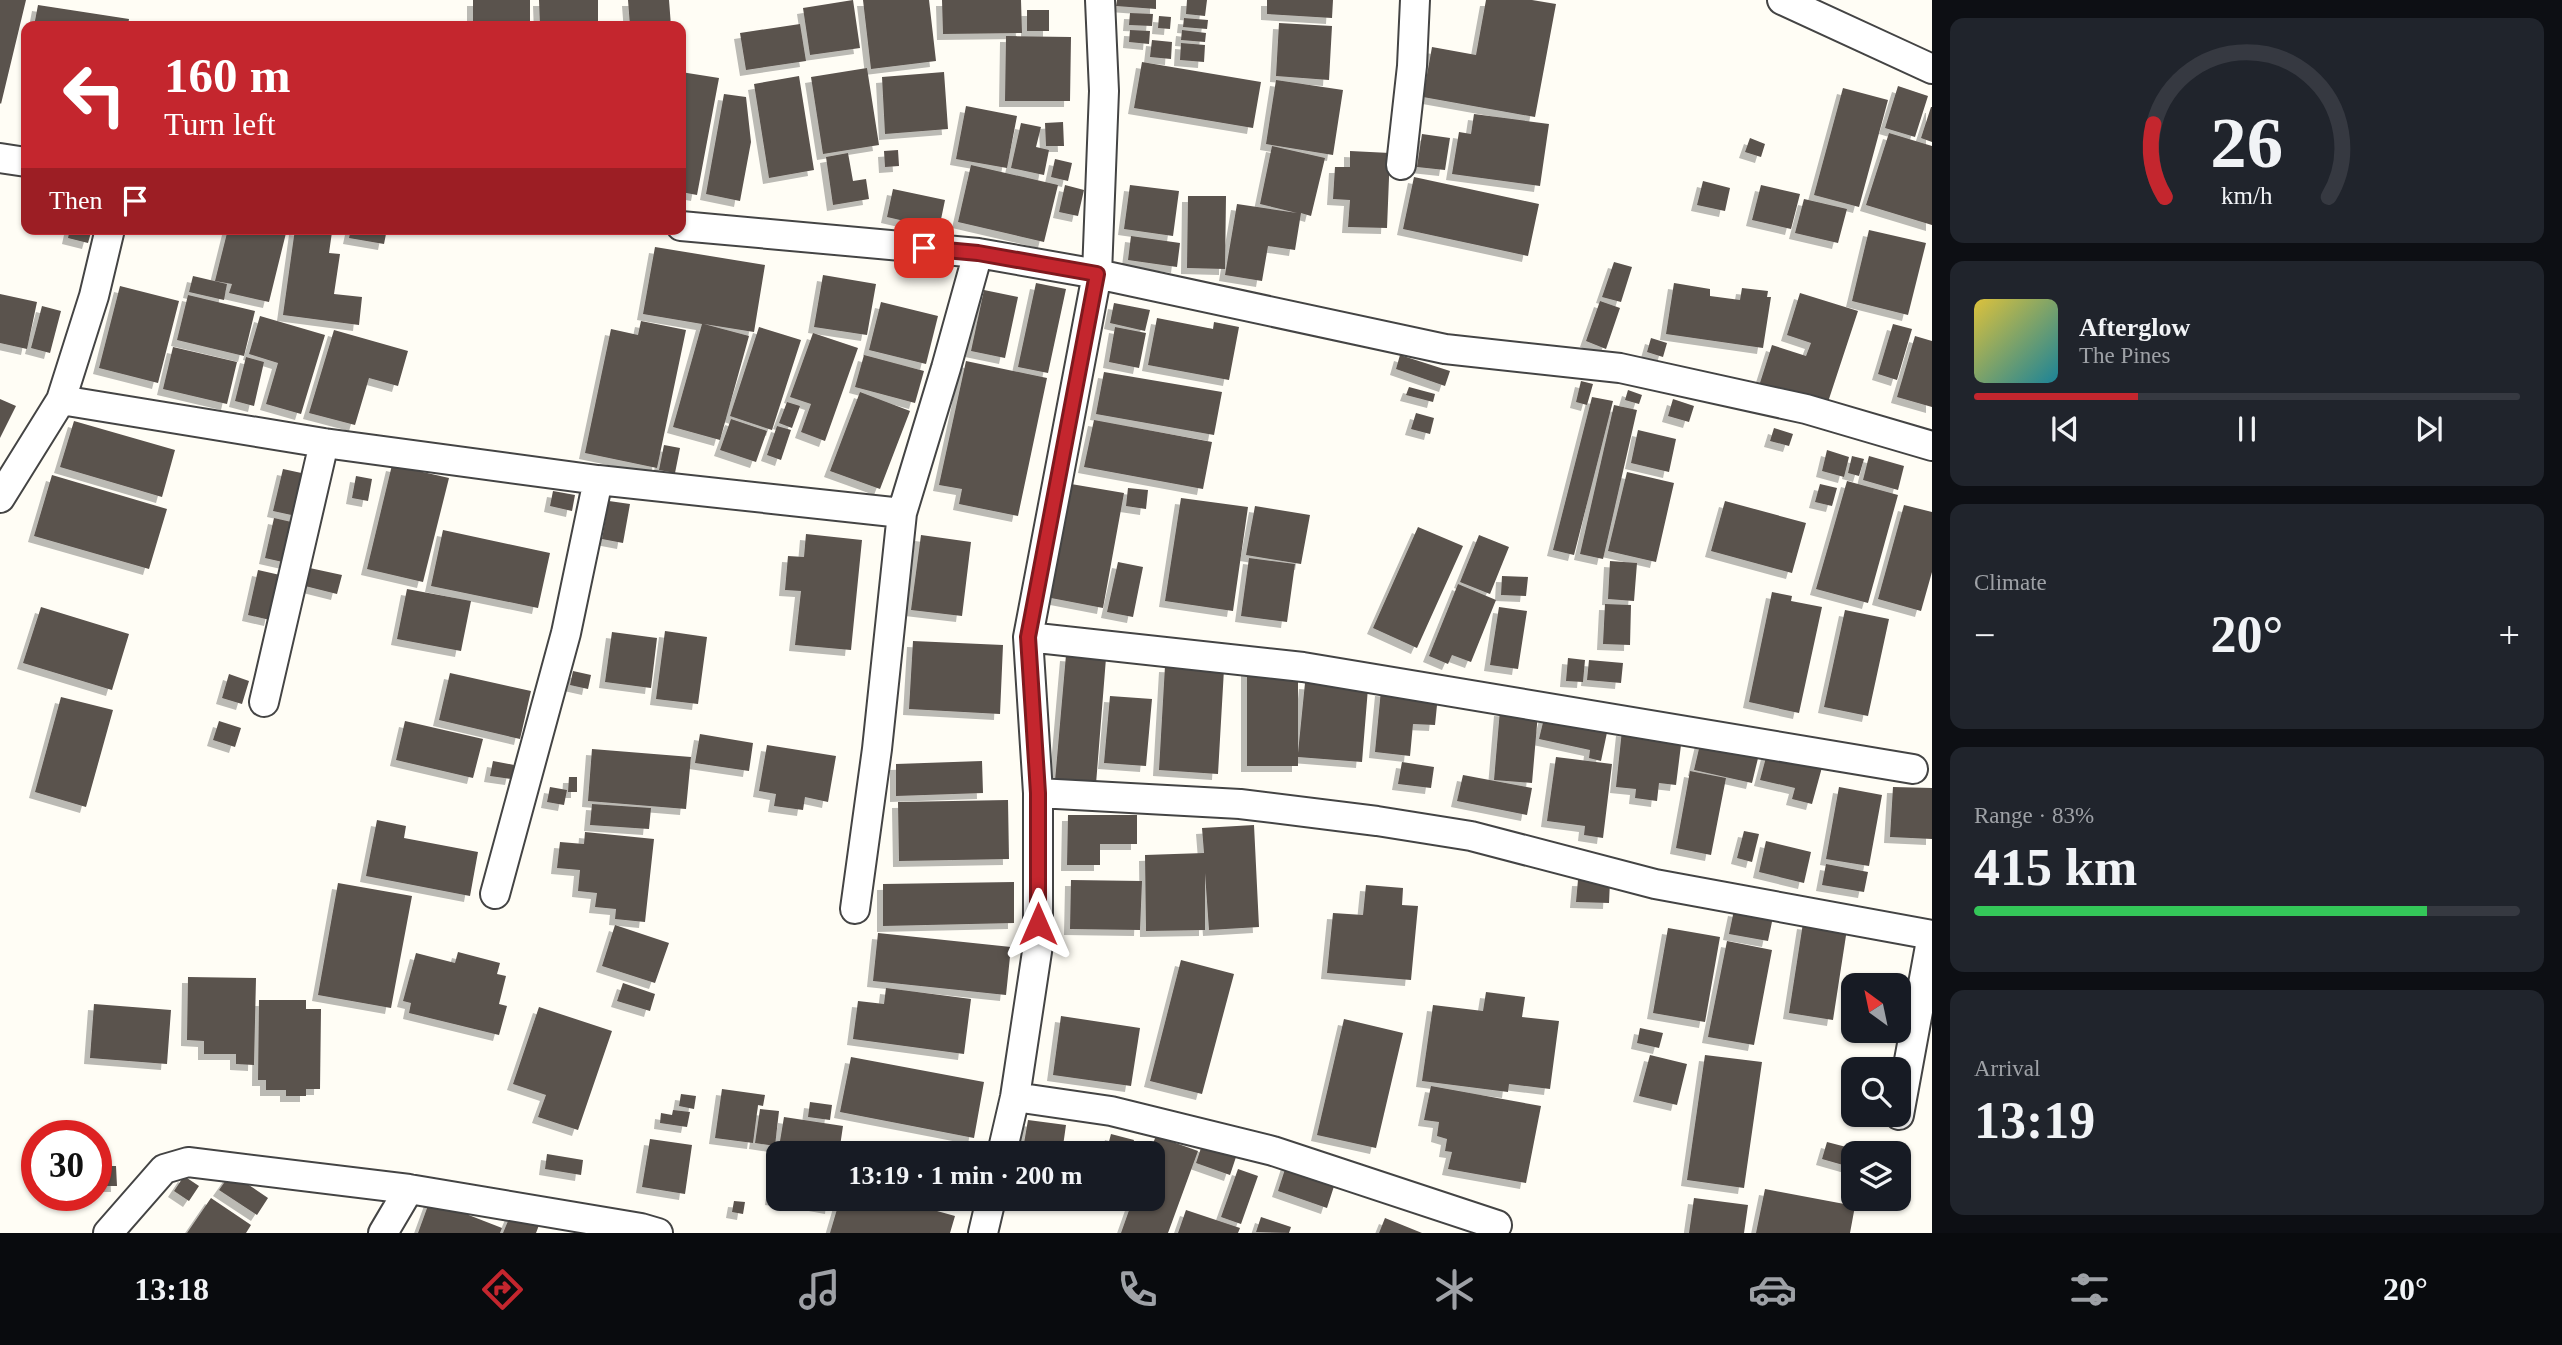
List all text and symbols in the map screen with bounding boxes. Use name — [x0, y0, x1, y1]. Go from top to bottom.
text: 160 m — [164, 48, 291, 103]
icon: left — [49, 49, 140, 140]
text: 26 — [2211, 102, 2283, 183]
text: Turn left — [164, 106, 276, 142]
text: km/h — [2221, 181, 2273, 208]
icon: arrive — [116, 182, 154, 220]
text: Then — [49, 186, 102, 215]
pin — [894, 218, 954, 278]
icon: arrive — [905, 229, 943, 267]
text: Afterglow — [2079, 313, 2190, 342]
text: The Pines — [2079, 343, 2170, 368]
icon: previous — [2046, 410, 2084, 448]
icon: pause — [2228, 410, 2266, 448]
icon: next — [2410, 410, 2448, 448]
text: Climate — [1974, 570, 2047, 595]
text: 20° — [2211, 606, 2283, 663]
text: − — [1974, 614, 1995, 656]
text: + — [2499, 614, 2520, 656]
text: Range · 83% — [1974, 803, 2094, 828]
text: 415 km — [1974, 839, 2137, 896]
position arrow — [1001, 887, 1075, 961]
north arrow — [1841, 973, 1911, 1043]
map controls — [1841, 973, 1911, 1211]
text: Arrival — [1974, 1056, 2040, 1081]
button: search — [1841, 1057, 1911, 1127]
text: 13:19 — [1974, 1092, 2095, 1149]
speed limit sign: 30 — [21, 1120, 112, 1211]
button: layers — [1841, 1141, 1911, 1211]
text: 13:19 · 1 min · 200 m — [849, 1161, 1083, 1190]
icon: directions — [478, 1265, 527, 1314]
icon: music — [795, 1265, 844, 1314]
icon: phone — [1113, 1265, 1162, 1314]
icon: climate — [1430, 1265, 1479, 1314]
icon: car — [1748, 1265, 1797, 1314]
icon: filters — [2065, 1265, 2114, 1314]
text: 13:18 — [134, 1271, 209, 1307]
text: 20° — [2383, 1271, 2428, 1307]

